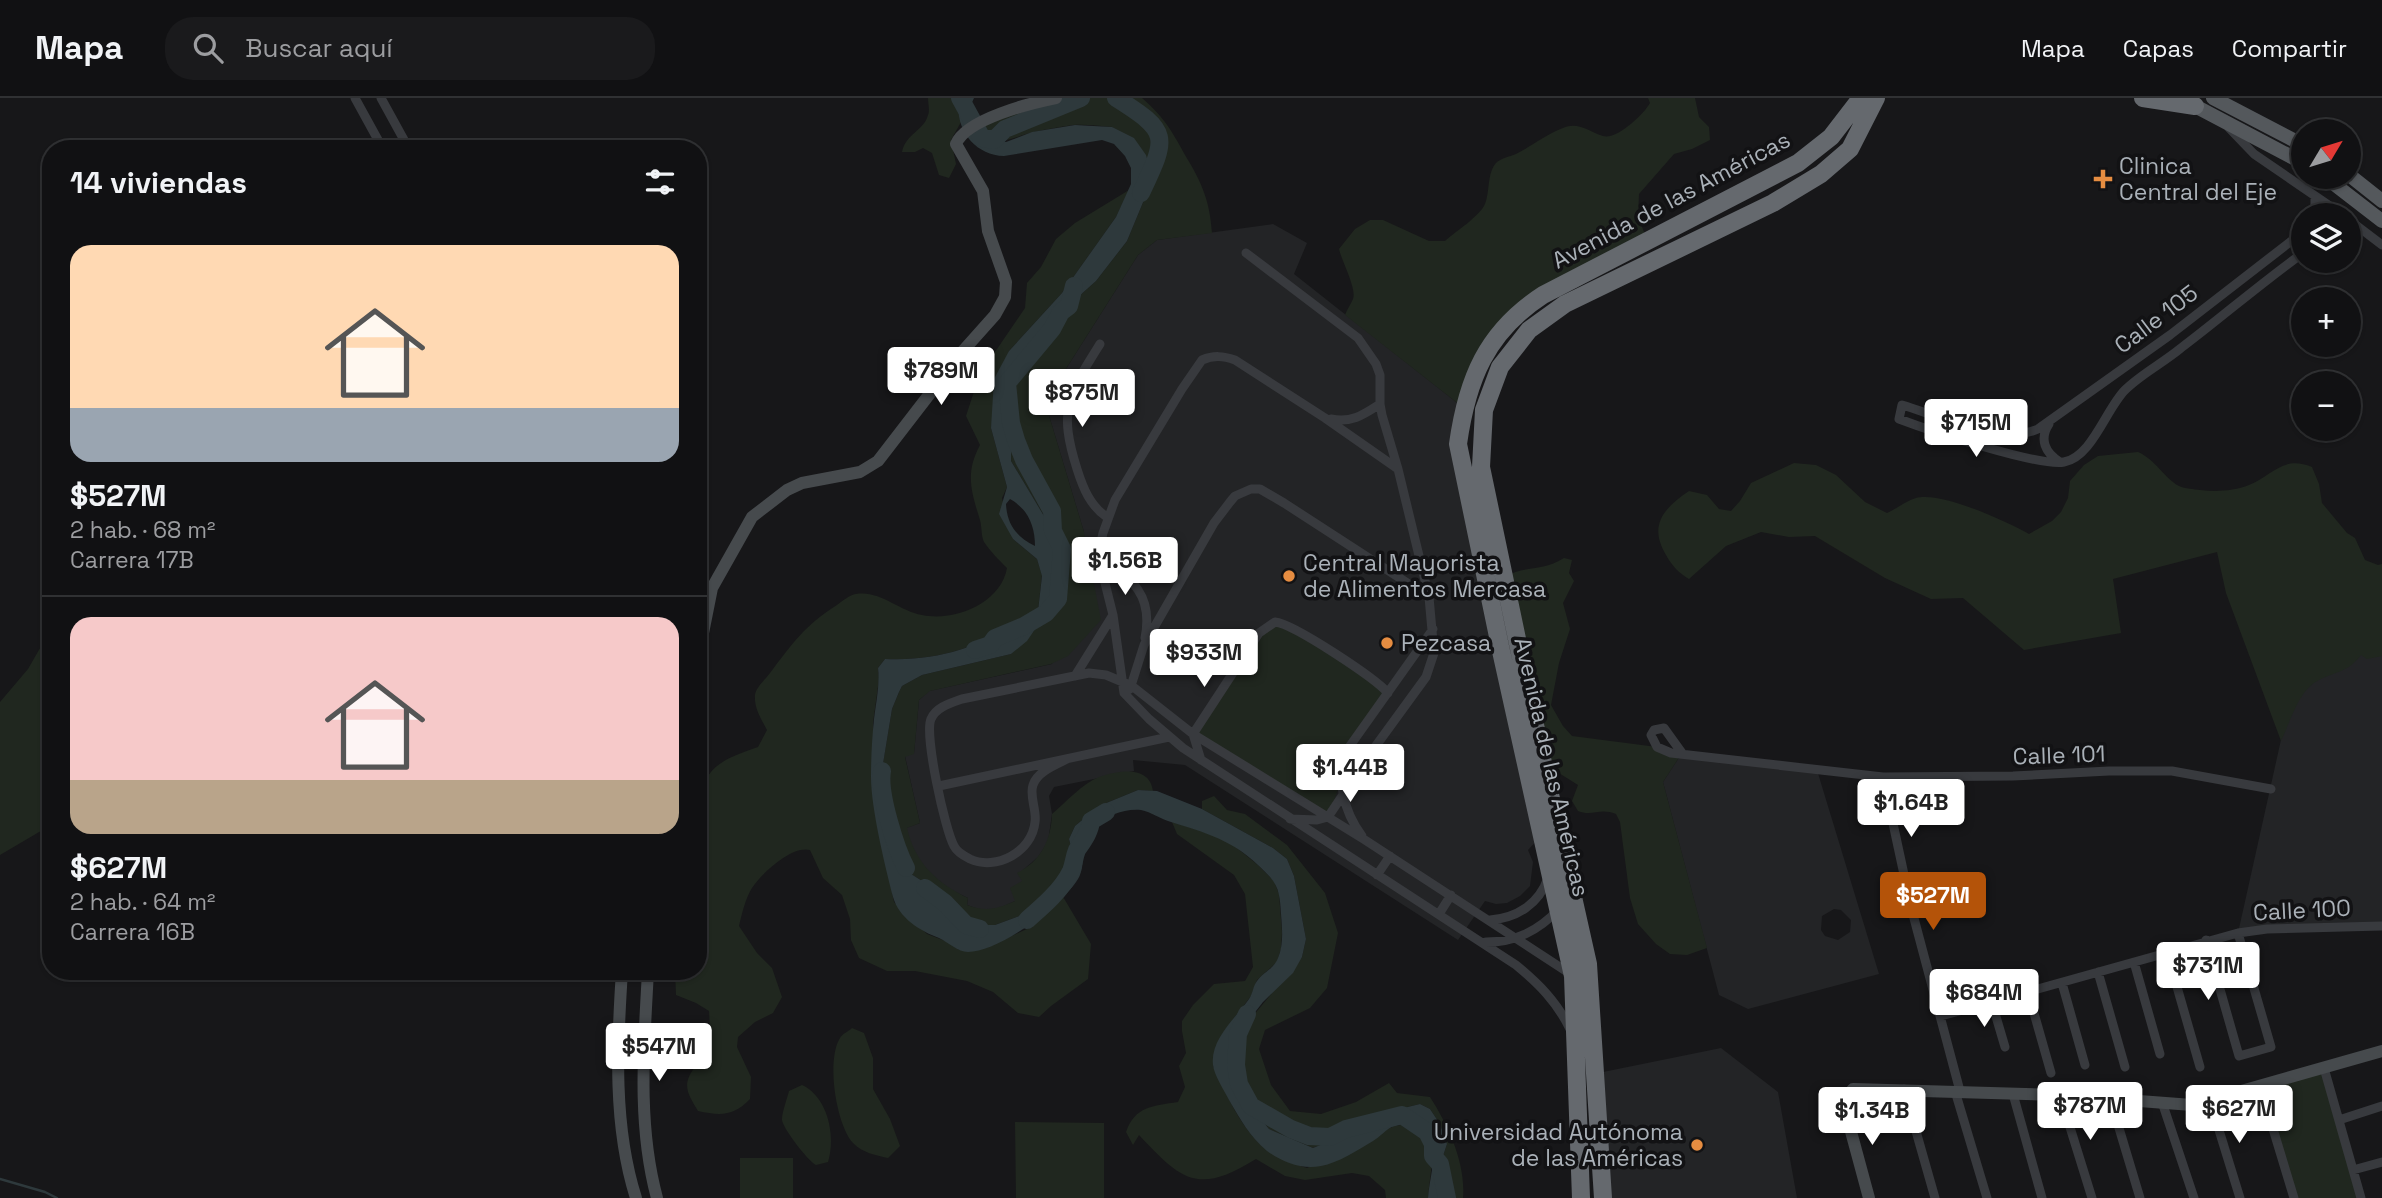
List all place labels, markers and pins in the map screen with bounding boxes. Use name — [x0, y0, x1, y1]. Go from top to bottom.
place label: Clinica Central del Eje — [2119, 151, 2277, 207]
marker: Clinica Central del Eje — [2093, 169, 2113, 189]
pin: $789M — [892, 348, 990, 407]
pin: $875M — [1033, 370, 1131, 429]
pin: $715M — [1927, 400, 2025, 459]
pin: $1.56B — [1068, 538, 1182, 597]
place label: Central Mayorista de Alimentos Mercasa — [1303, 548, 1546, 604]
marker: Central Mayorista de Alimentos Mercasa — [1281, 568, 1297, 584]
place label: Pezcasa — [1401, 628, 1491, 658]
pin: $933M — [1155, 630, 1253, 689]
marker: Pezcasa — [1379, 635, 1395, 651]
pin: $1.44B — [1293, 744, 1407, 804]
pin: $1.64B — [1854, 780, 1968, 839]
pin: $527M — [1884, 872, 1982, 932]
pin: $731M — [2159, 942, 2257, 1002]
pin: $684M — [1935, 970, 2033, 1029]
pin: $547M — [610, 1024, 708, 1083]
pin: $787M — [2041, 1082, 2139, 1142]
pin: $627M — [2190, 1086, 2288, 1145]
pin: $1.34B — [1815, 1088, 1929, 1147]
place label: Universidad Autónoma de las Américas — [1434, 1117, 1683, 1173]
marker: Universidad Autónoma de las Américas — [1689, 1137, 1705, 1153]

